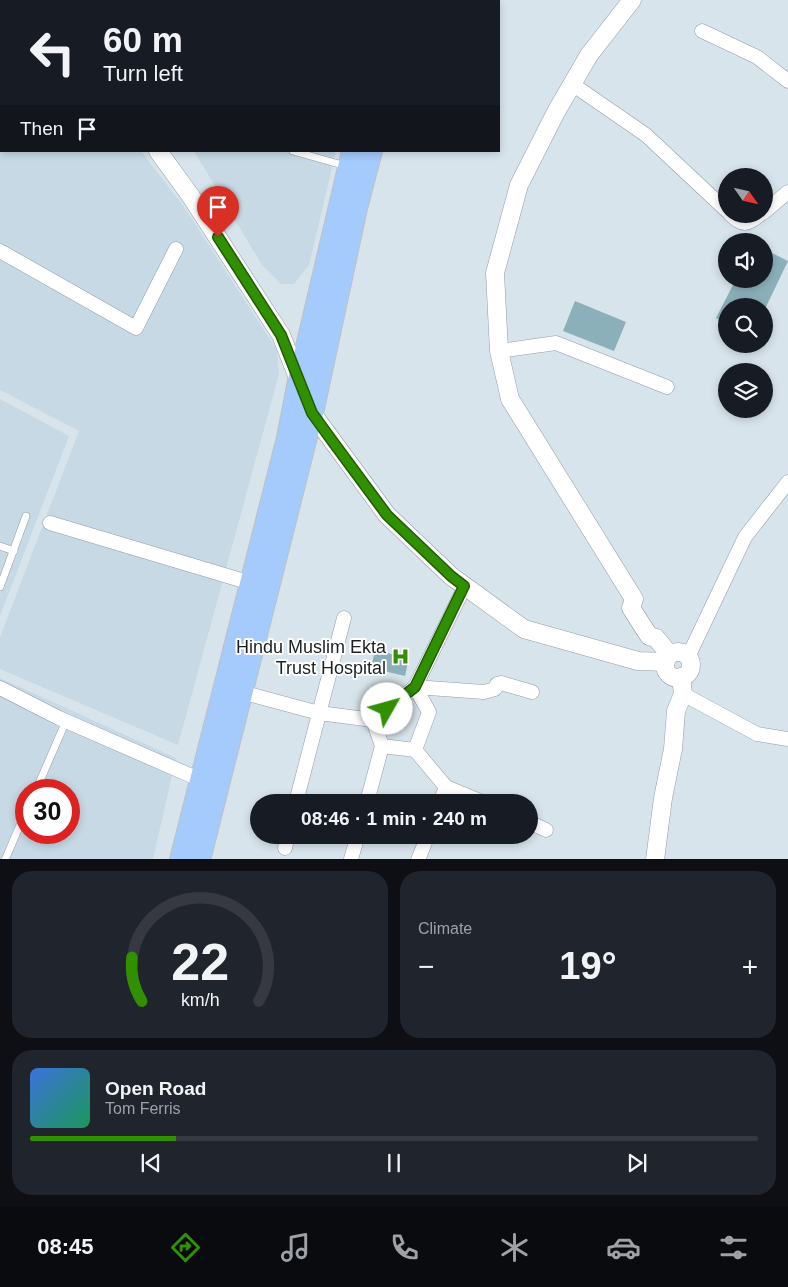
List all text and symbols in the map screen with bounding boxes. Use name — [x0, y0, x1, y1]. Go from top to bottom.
icon: left — [20, 20, 85, 85]
text: 60 m — [103, 20, 183, 59]
text: Turn left — [103, 61, 183, 86]
icon: arrive — [73, 115, 101, 143]
text: Then — [20, 118, 63, 139]
north arrow — [718, 168, 772, 222]
map controls — [718, 168, 773, 418]
pin — [197, 186, 239, 237]
icon: arrive — [204, 193, 232, 221]
button: sound — [718, 233, 773, 288]
button: search — [718, 298, 773, 353]
button: layers — [718, 363, 773, 418]
place label: Hindu Muslim Ekta Trust Hospital — [236, 637, 387, 678]
hospital icon: Hindu Muslim Ekta Trust Hospital — [390, 647, 410, 667]
position arrow — [360, 682, 412, 734]
speed limit sign: 30 — [15, 779, 80, 844]
text: 08:46 · 1 min · 240 m — [301, 808, 487, 829]
text: Climate — [418, 920, 472, 937]
text: 22 — [171, 933, 229, 991]
text: 19° — [559, 945, 617, 987]
text: − — [418, 951, 434, 982]
text: + — [742, 951, 758, 982]
text: km/h — [181, 990, 219, 1010]
text: Open Road — [105, 1078, 206, 1099]
text: Tom Ferris — [105, 1100, 181, 1117]
icon: previous — [137, 1149, 165, 1177]
icon: pause — [380, 1149, 408, 1177]
icon: next — [623, 1149, 651, 1177]
icon: directions — [168, 1230, 203, 1265]
icon: music — [278, 1230, 313, 1265]
icon: phone — [387, 1230, 422, 1265]
icon: climate — [497, 1230, 532, 1265]
icon: car — [606, 1230, 641, 1265]
icon: filters — [716, 1230, 751, 1265]
text: 08:45 — [37, 1234, 94, 1259]

